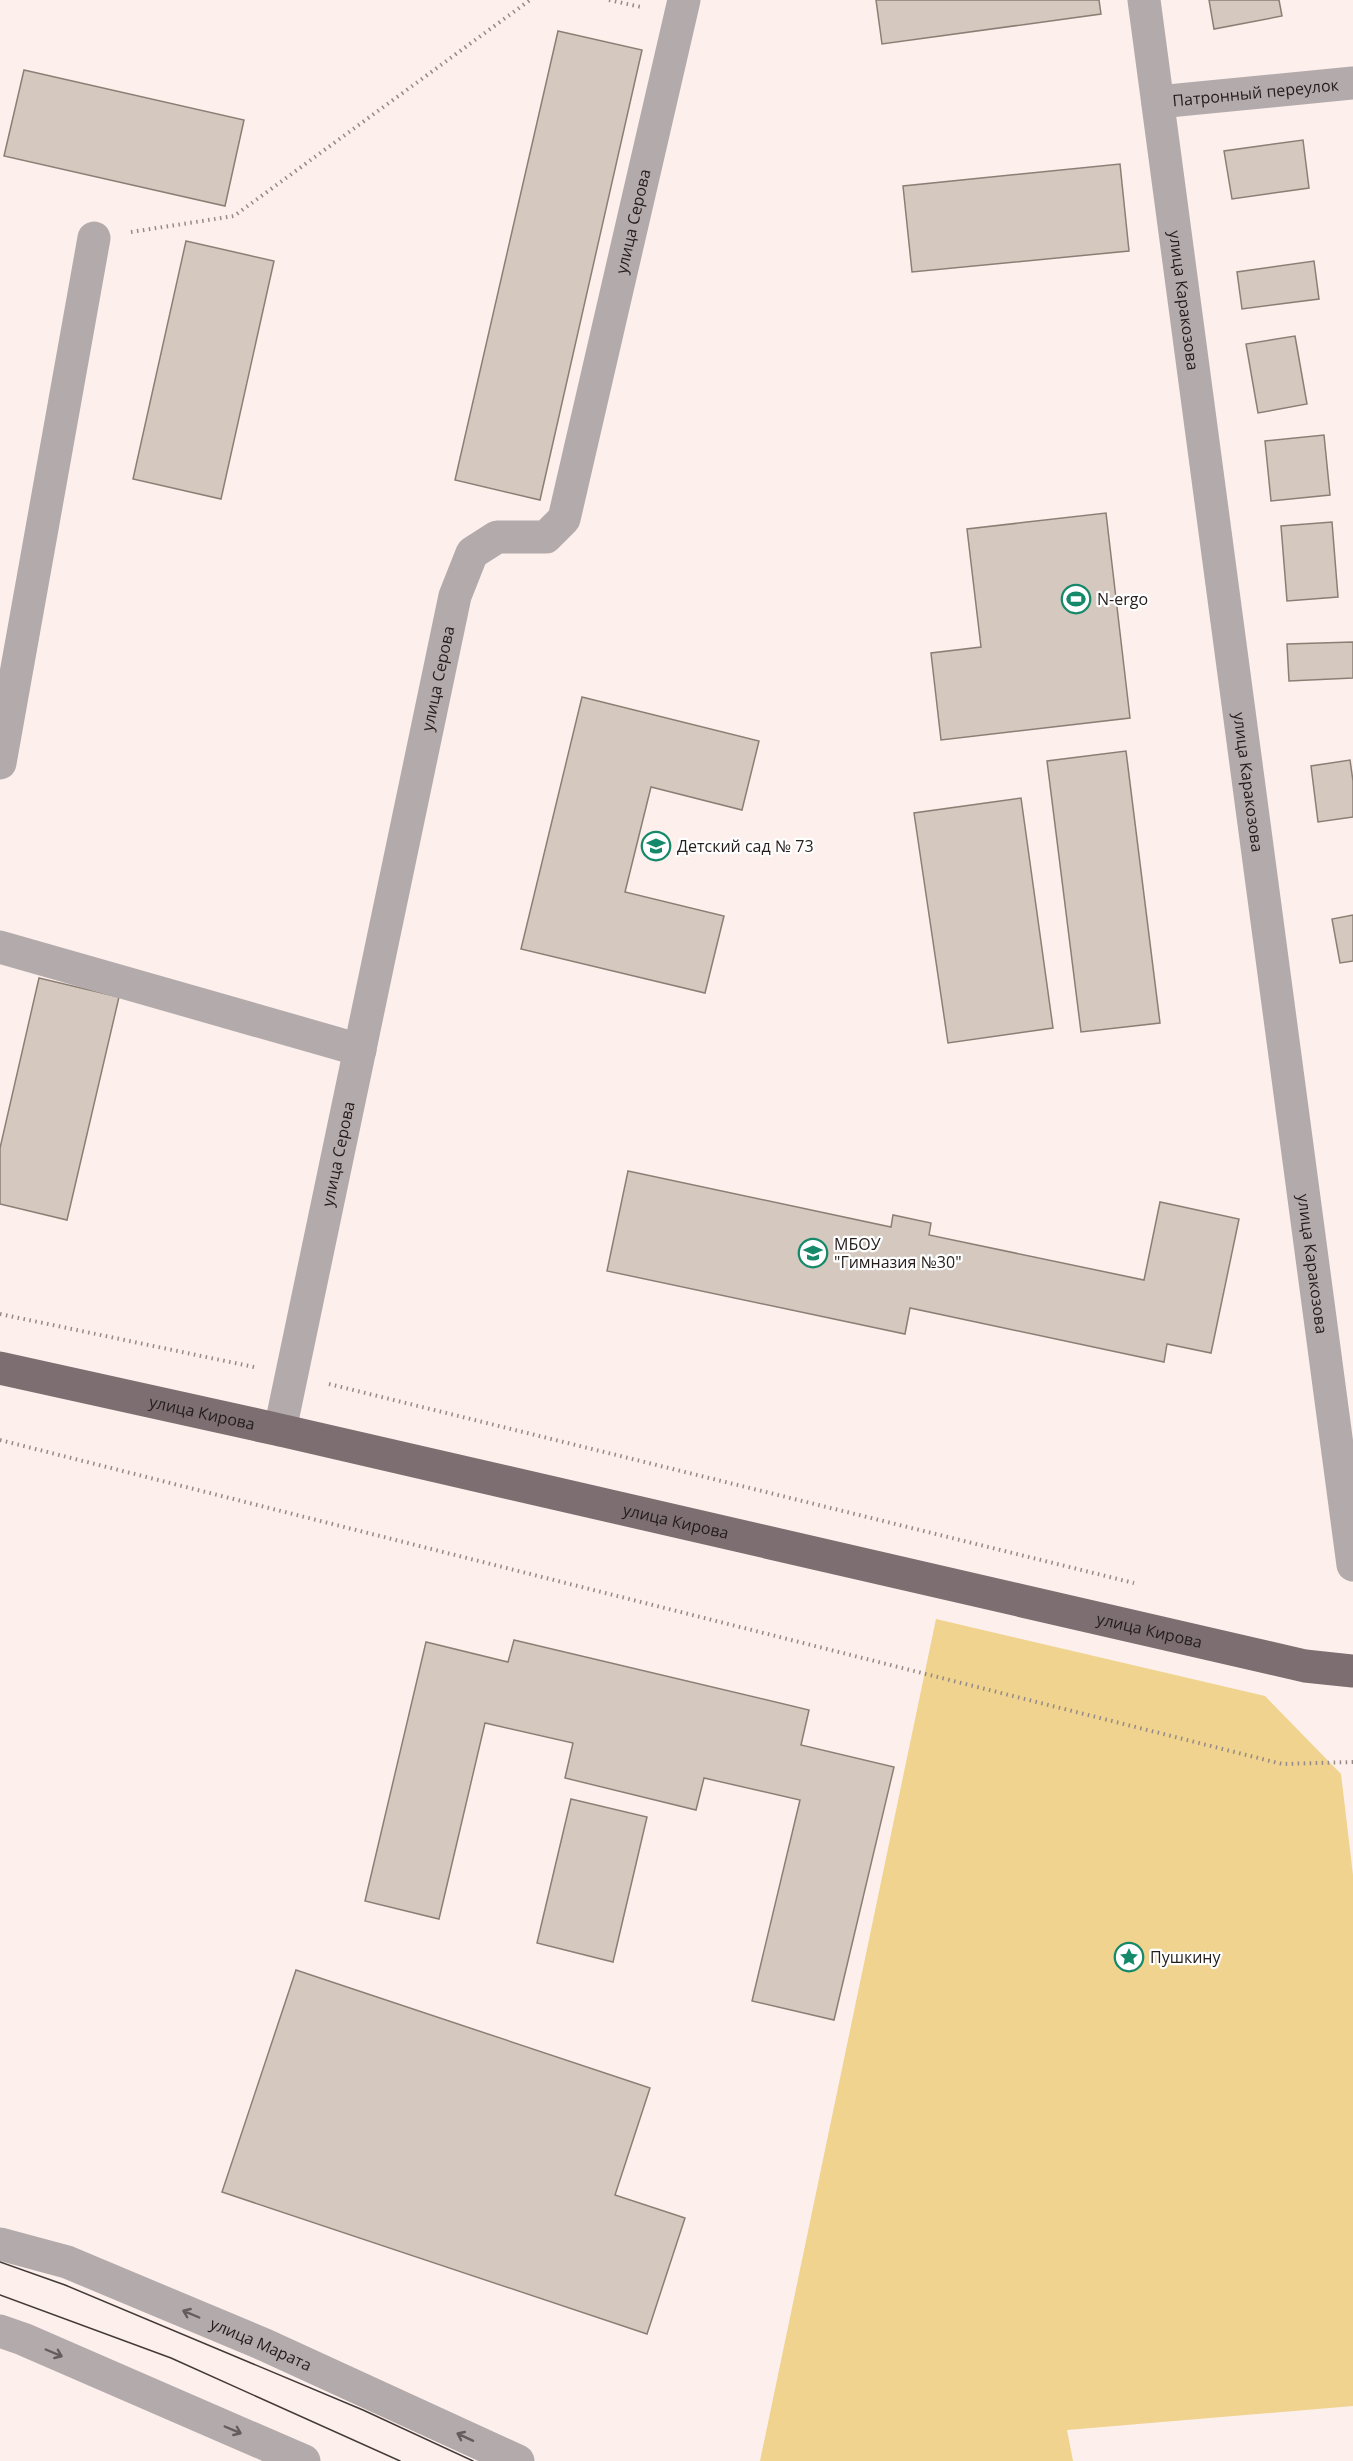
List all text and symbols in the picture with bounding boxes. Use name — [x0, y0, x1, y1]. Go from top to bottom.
street label: Патронный переулок — [1171, 73, 1341, 112]
street label: улица Серова — [610, 167, 656, 276]
street label: улица Каракозова — [1164, 229, 1204, 372]
sports icon: N-ergo — [1060, 583, 1092, 615]
place label: N-ergo — [1097, 588, 1148, 610]
street label: улица Серова — [416, 624, 459, 733]
street label: улица Каракозова — [1228, 711, 1269, 853]
school or university icon: Детский сад № 73 — [640, 830, 672, 862]
place label: Детский сад № 73 — [677, 835, 814, 857]
street label: улица Серова — [316, 1099, 360, 1209]
street label: улица Каракозова — [1293, 1192, 1333, 1335]
place label: МБОУ "Гимназия №30" — [834, 1233, 962, 1273]
school or university icon: МБОУ "Гимназия №30" — [797, 1237, 829, 1269]
street label: улица Кирова — [147, 1390, 257, 1435]
street label: улица Кирова — [621, 1498, 731, 1544]
street label: улица Кирова — [1094, 1607, 1204, 1653]
place icon: Пушкину — [1113, 1941, 1145, 1973]
place label: Пушкину — [1150, 1946, 1221, 1968]
one-way arrow — [182, 2308, 201, 2319]
street label: улица Марата — [207, 2312, 315, 2376]
one-way arrow — [45, 2347, 63, 2359]
one-way arrow — [224, 2425, 242, 2437]
one-way arrow — [456, 2430, 474, 2442]

